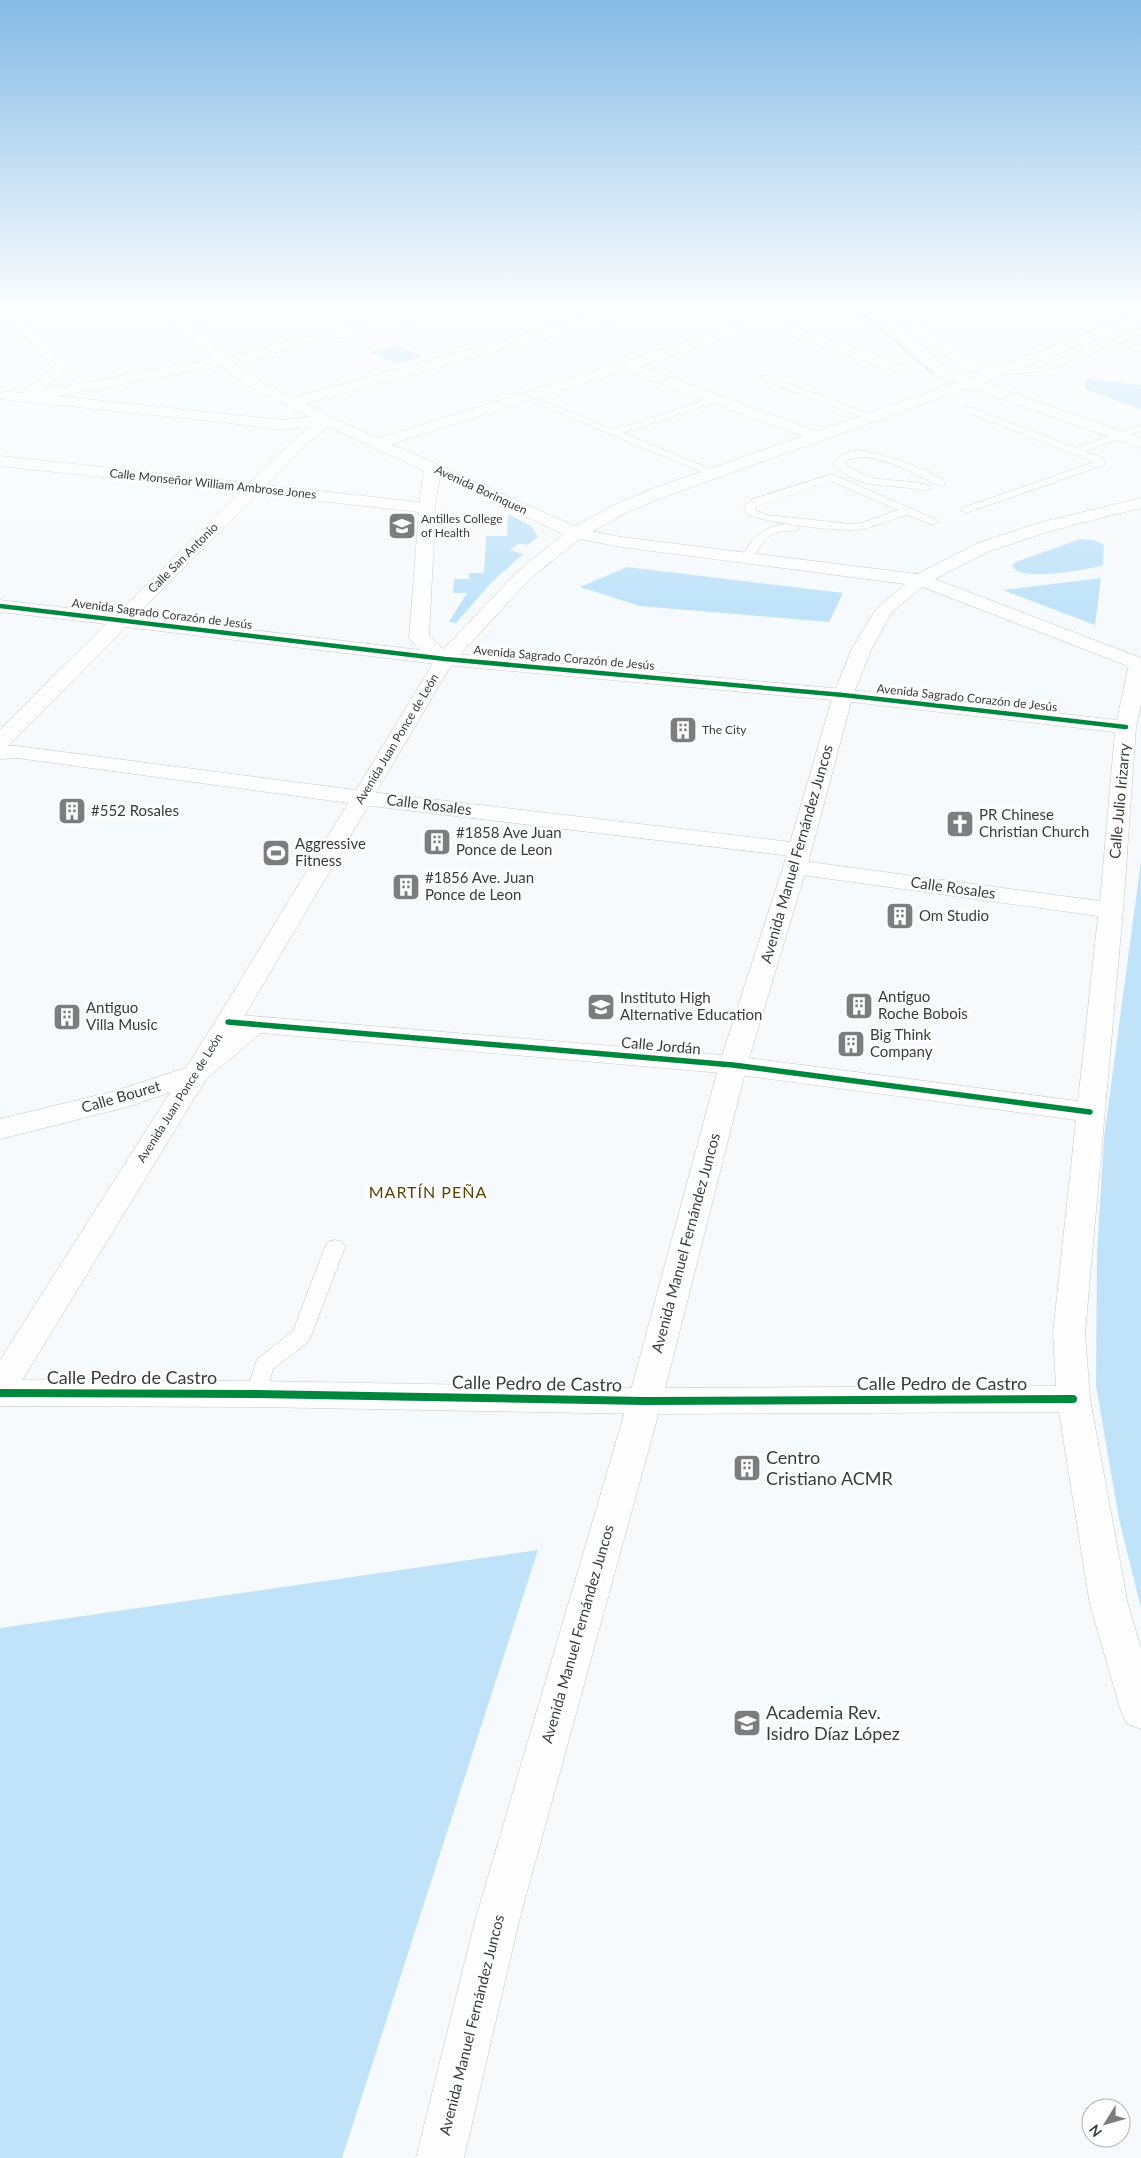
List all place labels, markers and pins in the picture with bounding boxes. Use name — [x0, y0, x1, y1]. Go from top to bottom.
school or university icon: Antilles College of Health — [387, 511, 417, 541]
place label: Antilles College of Health — [421, 511, 503, 540]
building icon: The City — [668, 715, 698, 745]
place label: The City — [702, 722, 747, 737]
building icon: #552 Rosales — [57, 796, 87, 826]
place label: #552 Rosales — [91, 801, 179, 819]
place label: PR Chinese Christian Church — [979, 805, 1089, 840]
church icon: PR Chinese Christian Church — [945, 809, 975, 839]
place label: #1858 Ave Juan Ponce de Leon — [456, 823, 562, 858]
building icon: #1858 Ave Juan Ponce de Leon — [422, 827, 452, 857]
place label: Aggressive Fitness — [295, 834, 366, 869]
sports icon: Aggressive Fitness — [261, 838, 291, 868]
place label: #1856 Ave. Juan Ponce de Leon — [425, 868, 534, 903]
building icon: #1856 Ave. Juan Ponce de Leon — [391, 872, 421, 902]
building icon: Om Studio — [885, 901, 915, 931]
place label: Om Studio — [919, 906, 989, 924]
place label: Antiguo Roche Bobois — [878, 987, 968, 1022]
place label: Instituto High Alternative Education — [620, 988, 762, 1023]
building icon: Antiguo Roche Bobois — [844, 991, 874, 1021]
school or university icon: Instituto High Alternative Education — [586, 992, 616, 1022]
place label: Antiguo Villa Music — [86, 998, 158, 1033]
building icon: Antiguo Villa Music — [52, 1002, 82, 1032]
place label: Big Think Company — [870, 1025, 933, 1060]
building icon: Big Think Company — [836, 1029, 866, 1059]
place label: Centro Cristiano ACMR — [766, 1446, 894, 1489]
building icon: Centro Cristiano ACMR — [732, 1453, 762, 1483]
place label: Academia Rev. Isidro Díaz López — [766, 1701, 900, 1744]
school or university icon: Academia Rev. Isidro Díaz López — [732, 1708, 762, 1738]

